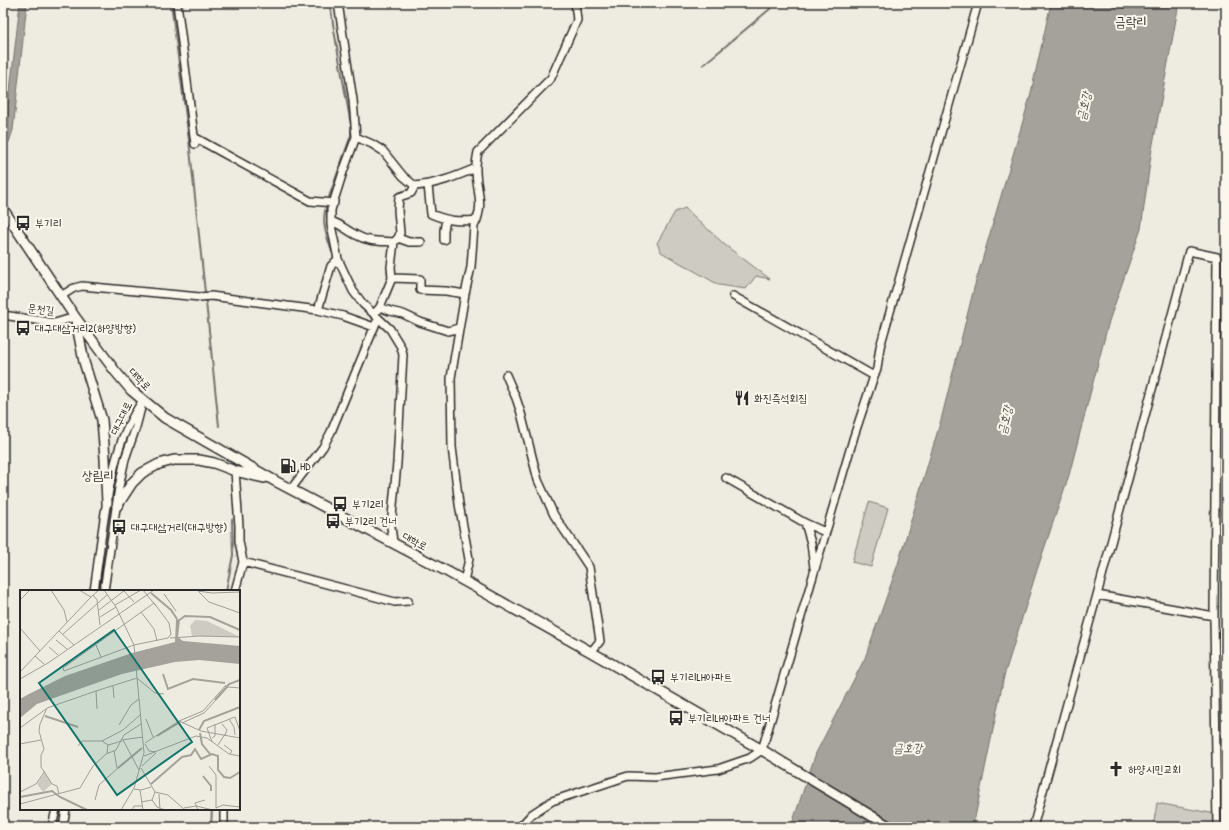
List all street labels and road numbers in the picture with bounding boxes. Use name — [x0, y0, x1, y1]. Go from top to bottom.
street label: 문천길 — [27, 301, 55, 317]
street label: 대학로 — [126, 365, 154, 394]
street label: 대구대로 — [107, 399, 135, 437]
street label: 대학로 — [400, 529, 430, 553]

